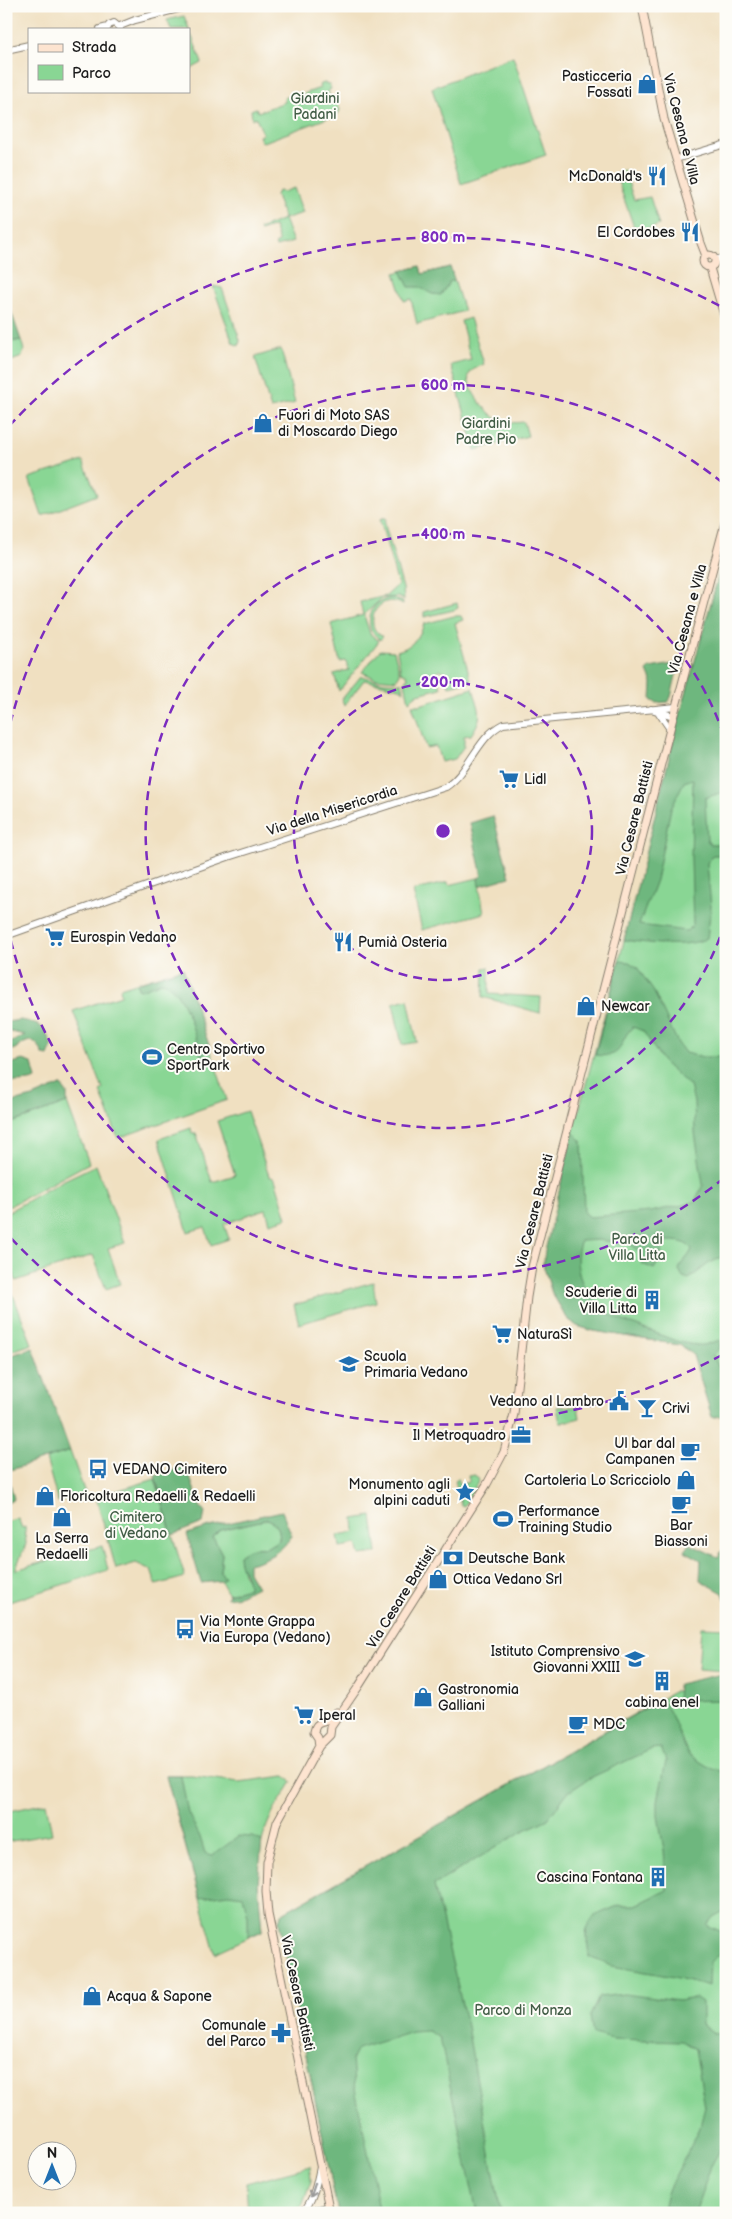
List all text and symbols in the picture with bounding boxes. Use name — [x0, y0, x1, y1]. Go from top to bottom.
legend — [28, 28, 190, 92]
text: Strada — [72, 38, 116, 57]
text: Parco — [72, 64, 111, 83]
place label: Pasticceria Fossati — [562, 68, 632, 101]
street label: Via Cesana e Villa — [659, 72, 704, 187]
shop icon: Pasticceria Fossati — [636, 73, 658, 95]
park label: Giardini Padani — [291, 90, 339, 123]
restaurant icon: McDonald's — [646, 165, 668, 187]
place label: McDonald's — [569, 168, 642, 185]
restaurant icon: El Cordobes — [679, 221, 701, 243]
place label: El Cordobes — [597, 224, 675, 241]
text: 800 m — [421, 228, 465, 247]
text: 600 m — [421, 376, 466, 395]
place label: Fuori di Moto SAS di Moscardo Diego — [278, 407, 398, 440]
shop icon: Fuori di Moto SAS di Moscardo Diego — [252, 412, 274, 434]
park label: Giardini Padre Pio — [455, 415, 517, 448]
text: 400 m — [421, 525, 465, 544]
street label: Via Cesana e Villa — [665, 562, 710, 676]
text: 200 m — [421, 673, 465, 692]
street label: Via Cesare Battisti — [612, 759, 657, 877]
supermarket icon: Lidl — [498, 768, 520, 790]
place label: Lidl — [524, 771, 546, 788]
street label: Via della Misericordia — [265, 781, 400, 840]
centre of rings — [434, 822, 452, 840]
supermarket icon: Eurospin Vedano — [44, 926, 66, 948]
place label: Eurospin Vedano — [70, 929, 177, 946]
restaurant icon: Pumià Osteria — [332, 931, 354, 953]
place label: Pumià Osteria — [358, 934, 447, 951]
shop icon: Newcar — [575, 995, 597, 1017]
place label: Newcar — [601, 998, 650, 1015]
place label: Centro Sportivo SportPark — [167, 1041, 265, 1074]
sports icon: Centro Sportivo SportPark — [141, 1046, 163, 1068]
street label: Via Cesare Battisti — [512, 1152, 557, 1270]
park label: Parco di Villa Litta — [608, 1231, 666, 1264]
place label: Scuderie di Villa Litta — [565, 1284, 637, 1317]
building icon: Scuderie di Villa Litta — [641, 1289, 663, 1311]
supermarket icon: NaturaSì — [491, 1323, 513, 1345]
place label: NaturaSì — [517, 1326, 572, 1343]
place label: Scuola Primaria Vedano — [364, 1348, 468, 1381]
school or university icon: Scuola Primaria Vedano — [338, 1353, 360, 1375]
public building icon: Vedano al Lambro — [608, 1390, 630, 1412]
place label: Vedano al Lambro — [490, 1393, 604, 1410]
bar icon: Crivi — [636, 1397, 658, 1419]
place label: Crivi — [662, 1400, 690, 1417]
office icon: Il Metroquadro — [510, 1424, 532, 1446]
place label: Il Metroquadro — [413, 1427, 506, 1444]
place label: Ul bar dal Campanen — [605, 1435, 675, 1468]
cafe icon: Ul bar dal Campanen — [679, 1440, 701, 1462]
bus stop icon: VEDANO Cimitero — [87, 1458, 109, 1480]
place label: VEDANO Cimitero — [113, 1461, 227, 1478]
shop icon: Cartoleria Lo Scricciolo — [675, 1469, 697, 1491]
place label: Cartoleria Lo Scricciolo — [524, 1472, 671, 1489]
place label: Monumento agli alpini caduti — [349, 1476, 450, 1509]
place icon: Monumento agli alpini caduti — [454, 1481, 476, 1503]
shop icon: Floricoltura Redaelli & Redaelli — [34, 1485, 56, 1507]
place label: Floricoltura Redaelli & Redaelli — [60, 1488, 256, 1505]
cafe icon: Bar Biassoni — [670, 1493, 692, 1515]
place label: Performance Training Studio — [518, 1503, 612, 1536]
shop icon: La Serra Redaelli — [51, 1506, 73, 1528]
sports icon: Performance Training Studio — [492, 1508, 514, 1530]
park label: Cimitero di Vedano — [105, 1509, 167, 1542]
place label: Bar Biassoni — [654, 1517, 708, 1550]
place label: La Serra Redaelli — [35, 1530, 89, 1563]
street label: Via Cesare Battisti — [363, 1543, 440, 1652]
bank icon: Deutsche Bank — [442, 1547, 464, 1569]
place label: Deutsche Bank — [468, 1550, 565, 1567]
shop icon: Ottica Vedano Srl — [427, 1568, 449, 1590]
place label: Ottica Vedano Srl — [453, 1571, 562, 1588]
place label: Via Monte Grappa Via Europa (Vedano) — [200, 1613, 331, 1646]
bus stop icon: Via Monte Grappa Via Europa (Vedano) — [174, 1618, 196, 1640]
place label: Istituto Comprensivo Giovanni XXIII — [491, 1643, 620, 1676]
school or university icon: Istituto Comprensivo Giovanni XXIII — [624, 1648, 646, 1670]
building icon: cabina enel — [651, 1670, 673, 1692]
place label: Gastronomia Galliani — [438, 1681, 519, 1714]
shop icon: Gastronomia Galliani — [412, 1686, 434, 1708]
place label: cabina enel — [625, 1694, 699, 1711]
supermarket icon: Iperal — [293, 1704, 315, 1726]
place label: Iperal — [319, 1707, 356, 1724]
cafe icon: MDC — [567, 1713, 589, 1735]
place label: MDC — [593, 1716, 625, 1733]
building icon: Cascina Fontana — [647, 1866, 669, 1888]
place label: Cascina Fontana — [536, 1869, 643, 1886]
street label: Via Cesare Battisti — [277, 1934, 318, 2052]
shop icon: Acqua & Sapone — [81, 1985, 103, 2007]
place label: Acqua & Sapone — [107, 1988, 212, 2005]
park label: Parco di Monza — [474, 2002, 572, 2019]
place label: Comunale del Parco — [202, 2017, 266, 2050]
pharmacy icon: Comunale del Parco — [270, 2022, 292, 2044]
north arrow — [28, 2142, 78, 2192]
text: N — [47, 2145, 57, 2162]
one-way arrow — [308, 2182, 318, 2198]

